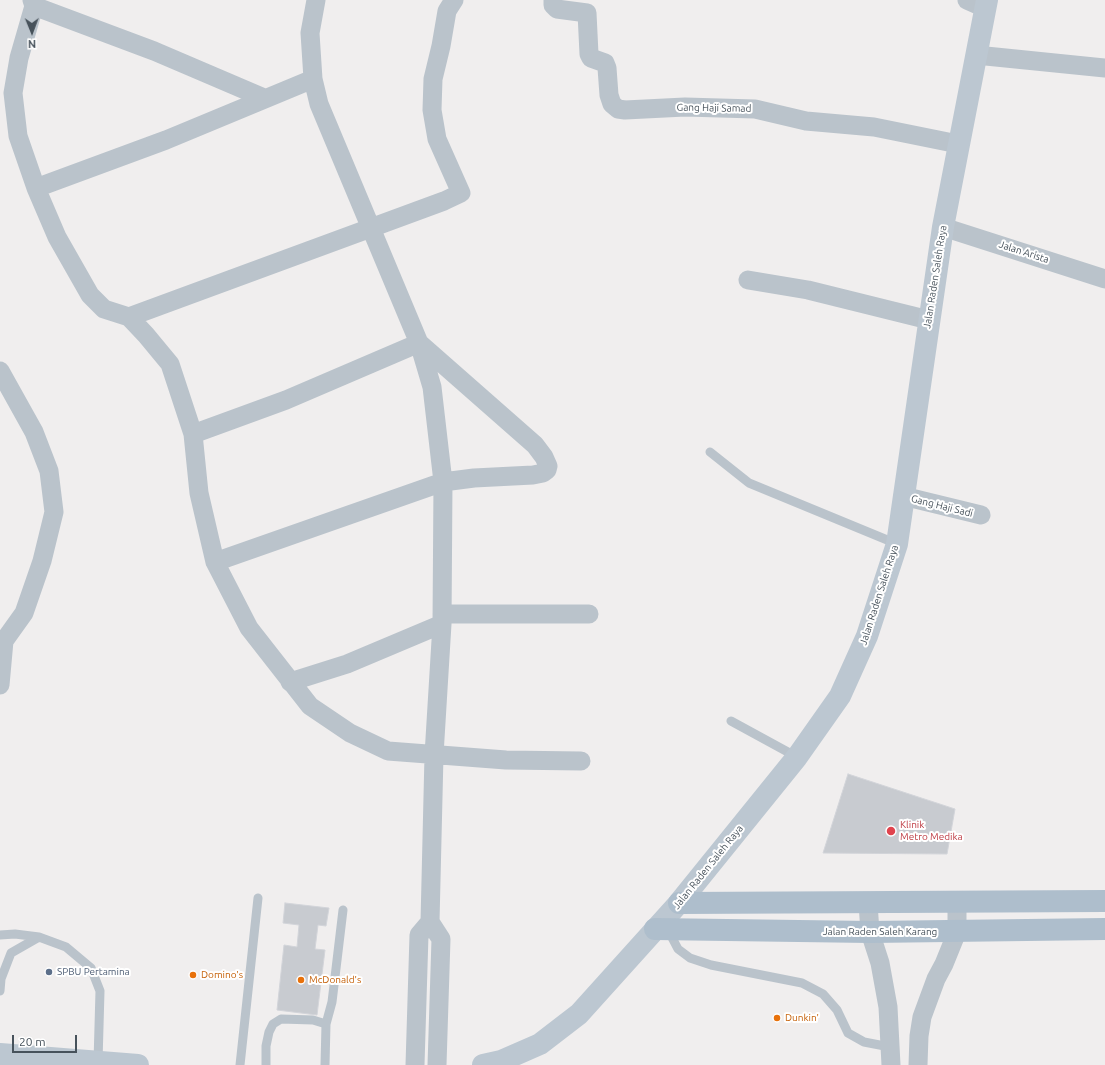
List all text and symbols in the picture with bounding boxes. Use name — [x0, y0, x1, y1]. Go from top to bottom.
north arrow — [12, 12, 52, 52]
text: N — [28, 38, 36, 50]
street label: Gang Haji Samad — [677, 101, 751, 115]
street label: Jalan Raden Saleh Raya — [921, 225, 949, 329]
street label: Jalan Arista — [997, 238, 1051, 266]
street label: Gang Haji Sadi — [910, 493, 974, 519]
street label: Jalan Raden Saleh Raya — [857, 544, 901, 646]
place label: Klinik Metro Medika — [900, 819, 963, 842]
street label: Jalan Raden Saleh Raya — [670, 823, 746, 911]
marker: Klinik Metro Medika — [885, 825, 897, 837]
street label: Jalan Raden Saleh Karang — [823, 926, 937, 938]
place label: SPBU Pertamina — [57, 966, 130, 978]
marker: SPBU Pertamina — [44, 967, 54, 977]
place label: Domino's — [201, 969, 243, 981]
marker: Domino's — [188, 970, 198, 980]
place label: McDonald's — [309, 974, 361, 986]
marker: McDonald's — [296, 975, 306, 985]
place label: Dunkin' — [785, 1012, 819, 1024]
marker: Dunkin' — [772, 1013, 782, 1023]
scale bar — [14, 1027, 79, 1053]
text: 20 m — [19, 1035, 46, 1048]

